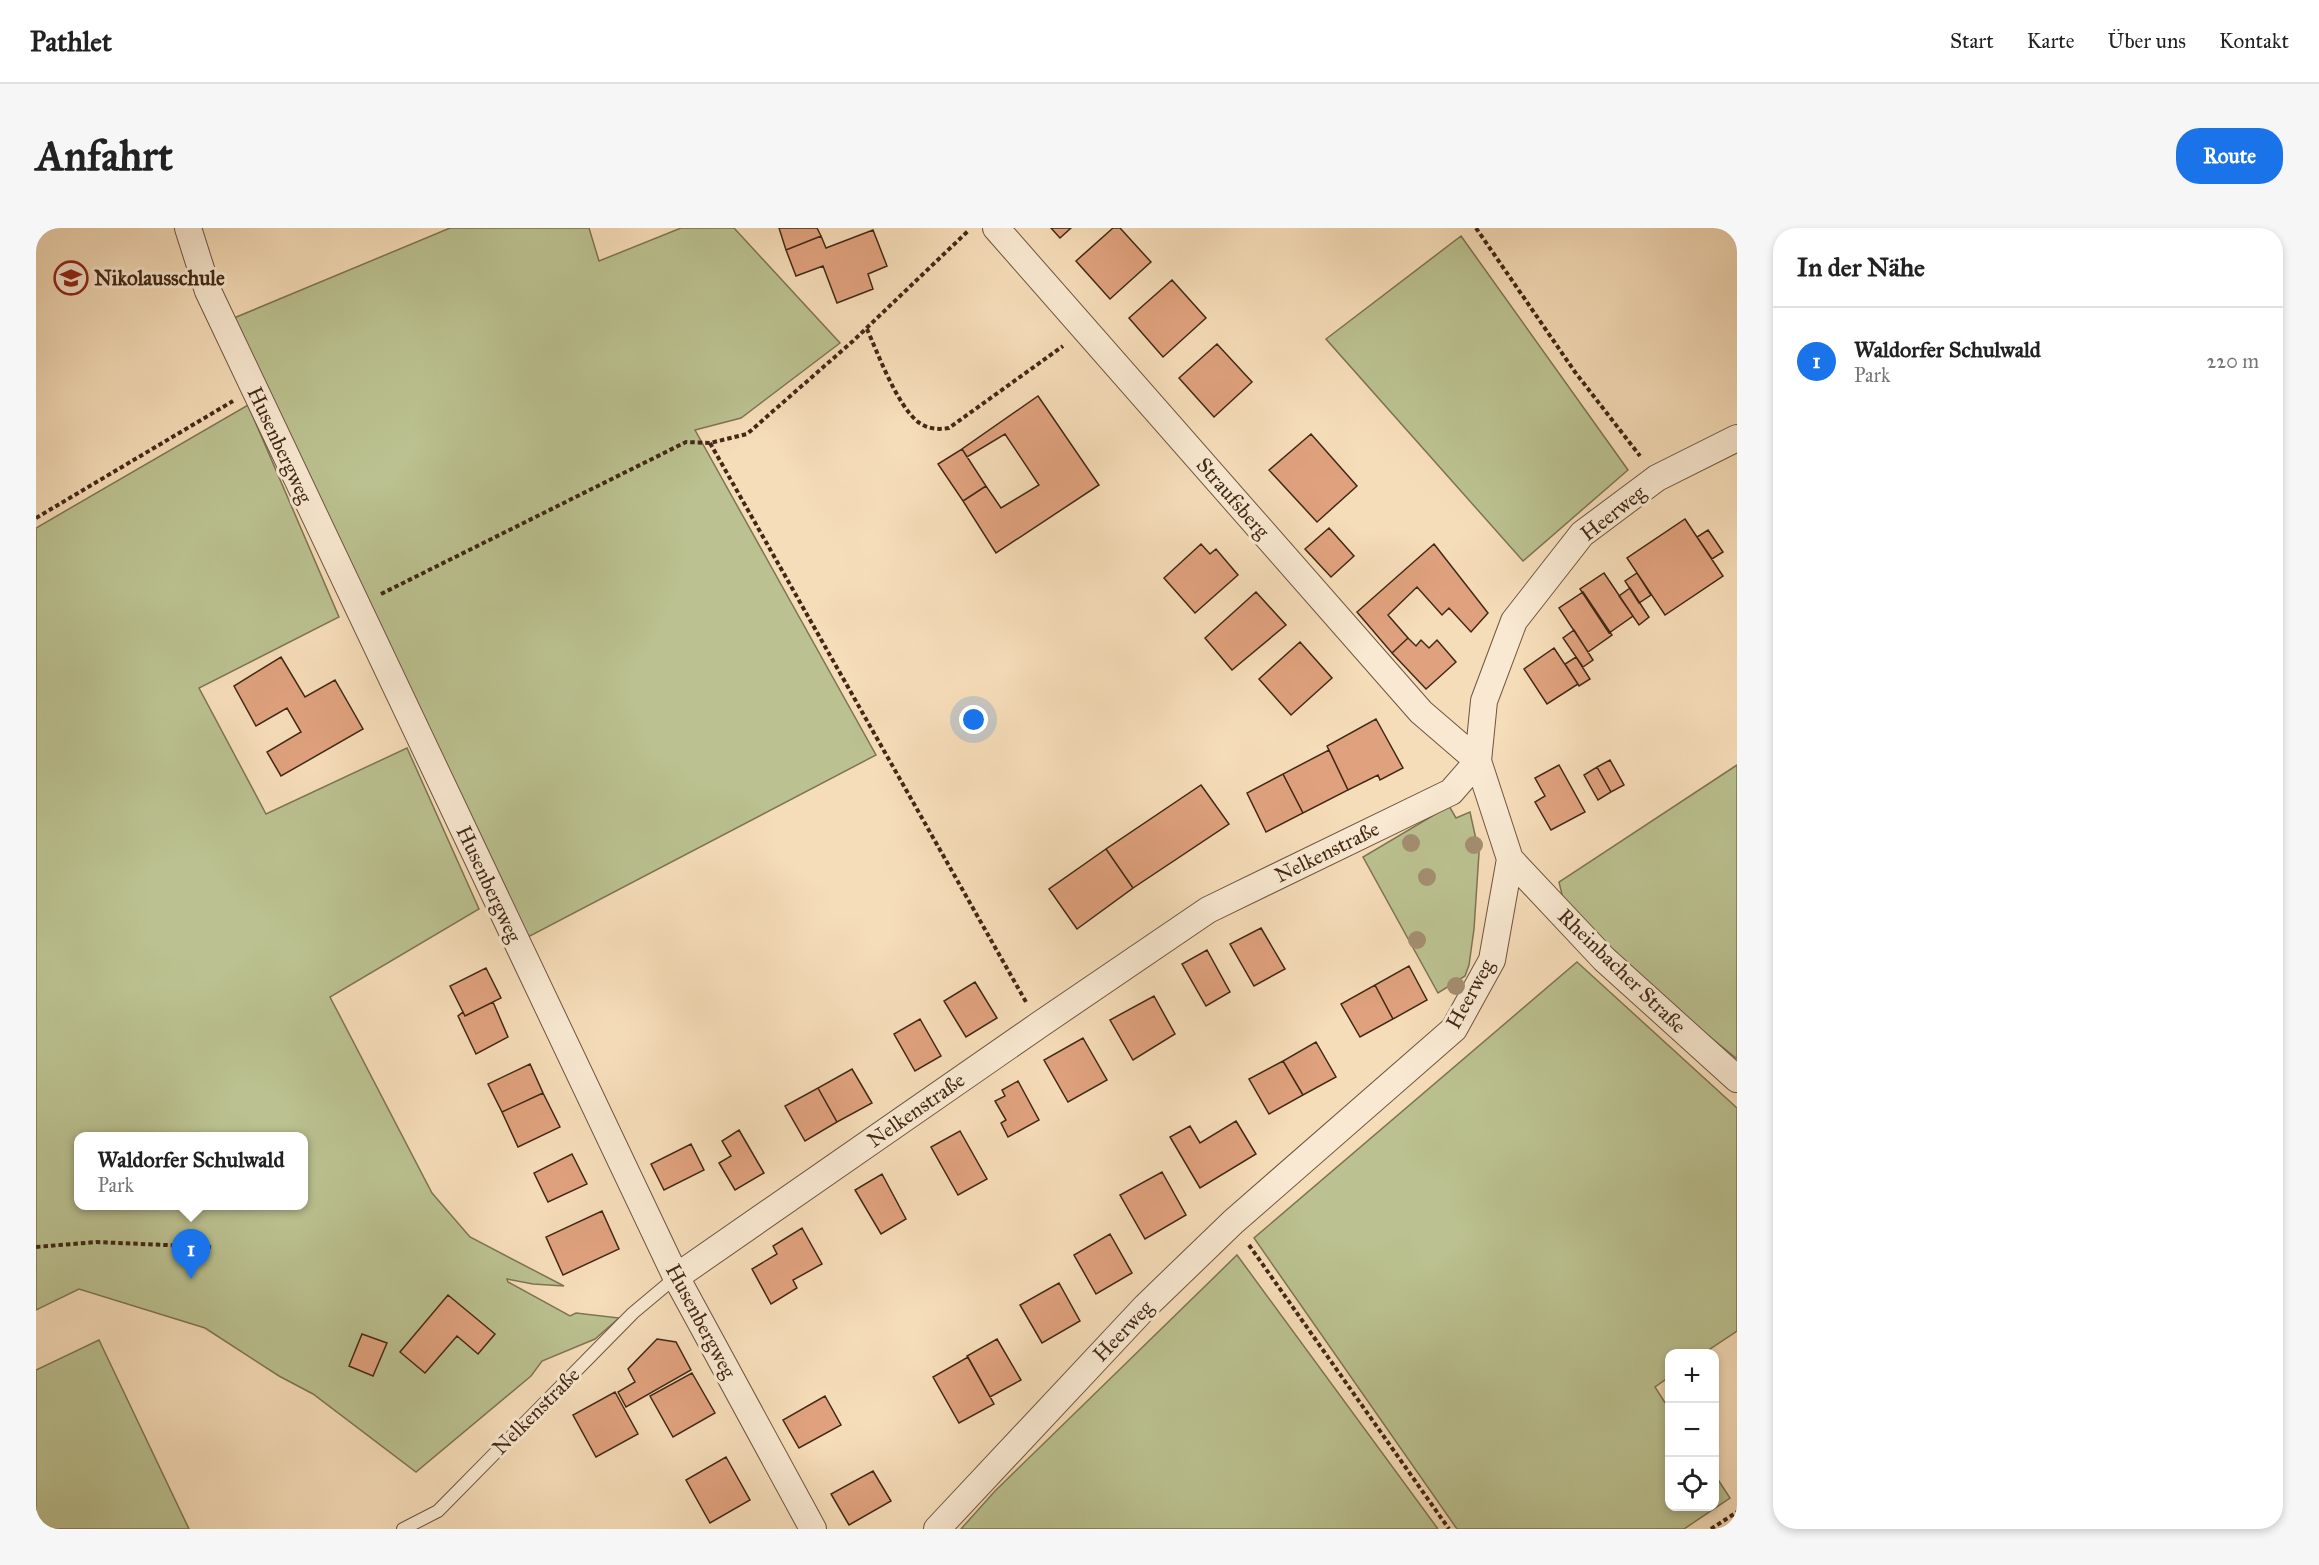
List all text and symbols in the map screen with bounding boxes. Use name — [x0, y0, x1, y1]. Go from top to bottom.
text: Pathlet — [30, 24, 112, 59]
text: Start — [1950, 28, 1994, 54]
text: Karte — [2027, 28, 2075, 54]
text: Über uns — [2108, 28, 2186, 54]
text: Kontakt — [2219, 28, 2289, 54]
button: Route — [2176, 128, 2283, 184]
text: Anfahrt — [36, 130, 173, 182]
text: In der Nähe — [1797, 251, 1925, 283]
school or university icon: Nikolausschule — [53, 260, 89, 296]
place label: Nikolausschule — [94, 265, 225, 291]
text: Waldorfer Schulwald — [1854, 336, 2041, 363]
text: 1 — [1813, 349, 1820, 373]
text: 220 m — [2207, 349, 2259, 373]
text: Park — [1854, 363, 1890, 387]
street label: Husenbergweg — [242, 382, 318, 508]
street label: Straufsberg — [1191, 452, 1275, 544]
street label: Heerweg — [1575, 479, 1651, 547]
your location — [959, 705, 988, 734]
street label: Nelkenstraße — [1270, 815, 1384, 888]
street label: Husenbergweg — [451, 821, 527, 947]
street label: Rheinbacher Straße — [1552, 903, 1692, 1039]
street label: Heerweg — [1440, 954, 1500, 1033]
street label: Nelkenstraße — [862, 1067, 970, 1153]
popup — [74, 1132, 308, 1210]
text: Waldorfer Schulwald — [98, 1146, 284, 1173]
text: Park — [98, 1173, 134, 1197]
pin: 1 — [172, 1230, 210, 1279]
street label: Husenbergweg — [660, 1259, 742, 1383]
street label: Heerweg — [1087, 1295, 1159, 1367]
map controls — [1665, 1349, 1719, 1511]
button: + — [1665, 1349, 1719, 1403]
street label: Nelkenstraße — [487, 1362, 585, 1460]
button: − — [1665, 1403, 1719, 1457]
button: locate — [1665, 1457, 1719, 1511]

